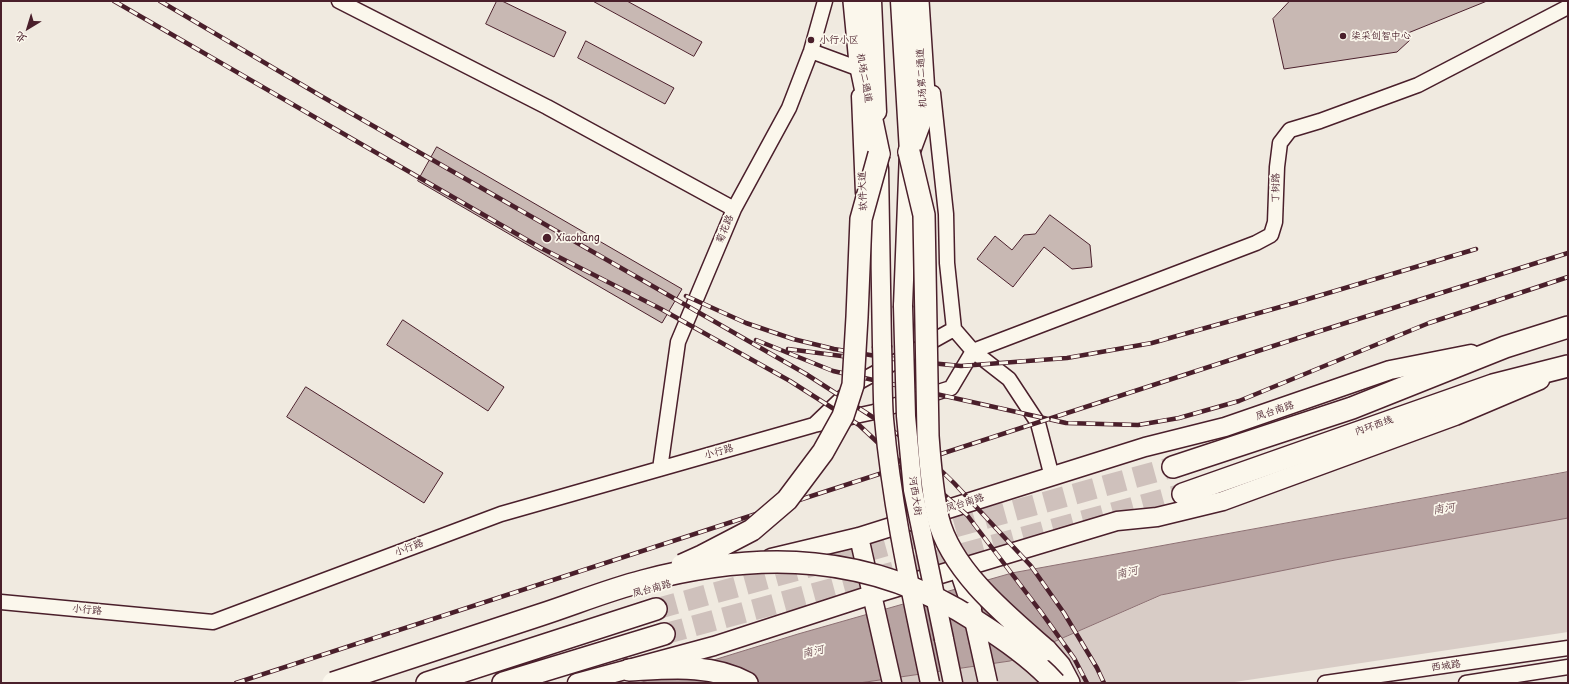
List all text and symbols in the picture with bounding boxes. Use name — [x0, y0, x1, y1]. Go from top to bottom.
north arrow — [8, 8, 48, 48]
text: 北 — [11, 28, 30, 48]
place label: 柒采创智中心 — [1351, 30, 1411, 42]
marker: 柒采创智中心 — [1338, 31, 1348, 41]
place label: 小行小区 — [819, 34, 859, 46]
marker: 小行小区 — [806, 35, 816, 45]
street label: 机场第二通道 — [914, 48, 930, 108]
street label: 机场二通道 — [854, 52, 874, 104]
street label: 软件大道 — [856, 171, 870, 211]
street label: 丁树路 — [1270, 173, 1282, 203]
street label: 菊花路 — [714, 213, 736, 245]
marker: Xiaohang — [541, 232, 553, 244]
place label: Xiaohang — [556, 232, 600, 244]
street label: 凤台南路 — [1254, 399, 1296, 423]
street label: 内环西线 — [1353, 414, 1395, 438]
street label: 小行路 — [703, 442, 735, 462]
street label: 河西大街 — [906, 475, 924, 517]
street label: 凤台南路 — [944, 491, 986, 515]
water label: 南河 — [1432, 501, 1456, 517]
street label: 小行路 — [393, 537, 425, 559]
water label: 南河 — [1115, 564, 1139, 582]
street label: 凤台南路 — [631, 578, 673, 600]
street label: 小行路 — [72, 603, 102, 617]
water label: 南河 — [801, 643, 825, 661]
street label: 西城路 — [1430, 658, 1462, 674]

